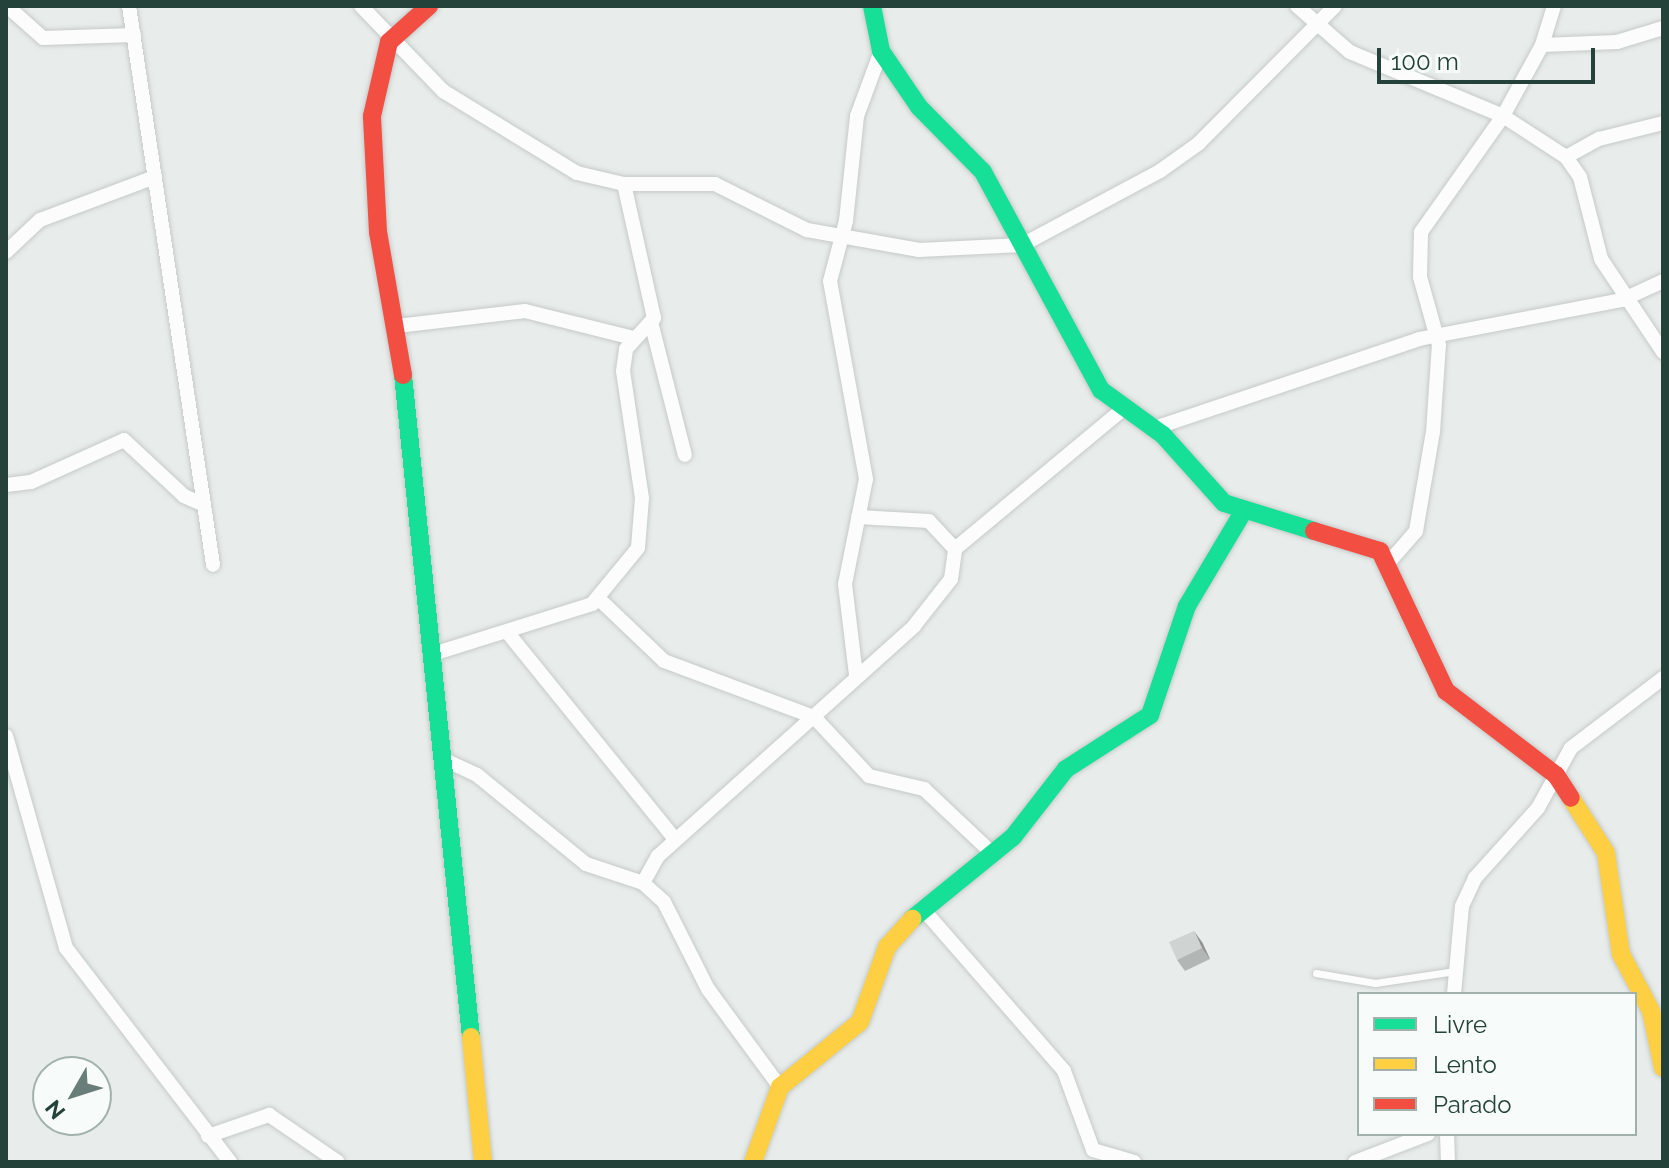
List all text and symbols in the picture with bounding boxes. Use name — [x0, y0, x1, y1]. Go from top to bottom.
scale bar — [1381, 32, 1599, 82]
text: 100 m — [1391, 47, 1459, 76]
legend — [1357, 992, 1637, 1136]
text: Livre — [1433, 1010, 1487, 1039]
text: Lento — [1433, 1050, 1497, 1079]
north arrow — [32, 1056, 112, 1136]
text: Parado — [1433, 1090, 1512, 1119]
text: N — [40, 1095, 70, 1125]

